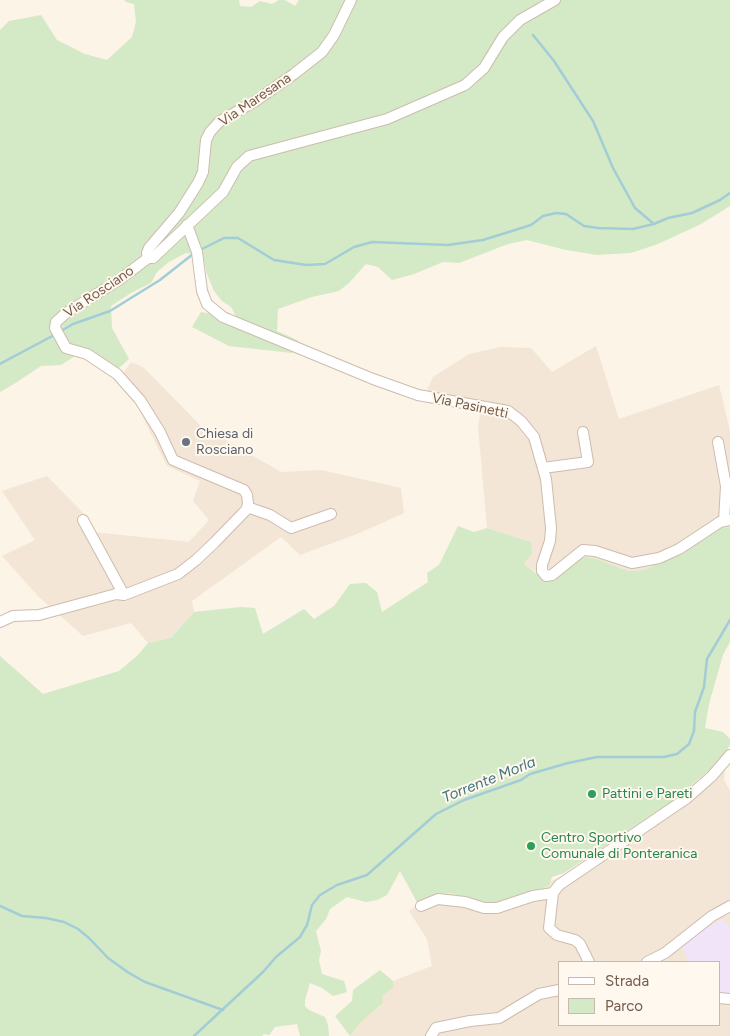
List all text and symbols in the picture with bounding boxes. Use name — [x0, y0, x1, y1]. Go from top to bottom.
street label: Via Maresana — [216, 70, 294, 130]
street label: Via Rosciano — [61, 262, 137, 322]
street label: Via Pasinetti — [430, 390, 510, 422]
place label: Chiesa di Rosciano — [196, 426, 253, 458]
marker: Chiesa di Rosciano — [180, 436, 192, 448]
water label: Torrente Morla — [440, 753, 538, 807]
place label: Pattini e Pareti — [602, 786, 693, 802]
marker: Pattini e Pareti — [586, 788, 598, 800]
place label: Centro Sportivo Comunale di Ponteranica — [541, 830, 697, 862]
marker: Centro Sportivo Comunale di Ponteranica — [525, 840, 537, 852]
legend — [558, 961, 720, 1026]
text: Strada — [605, 972, 649, 990]
text: Parco — [605, 997, 643, 1015]

